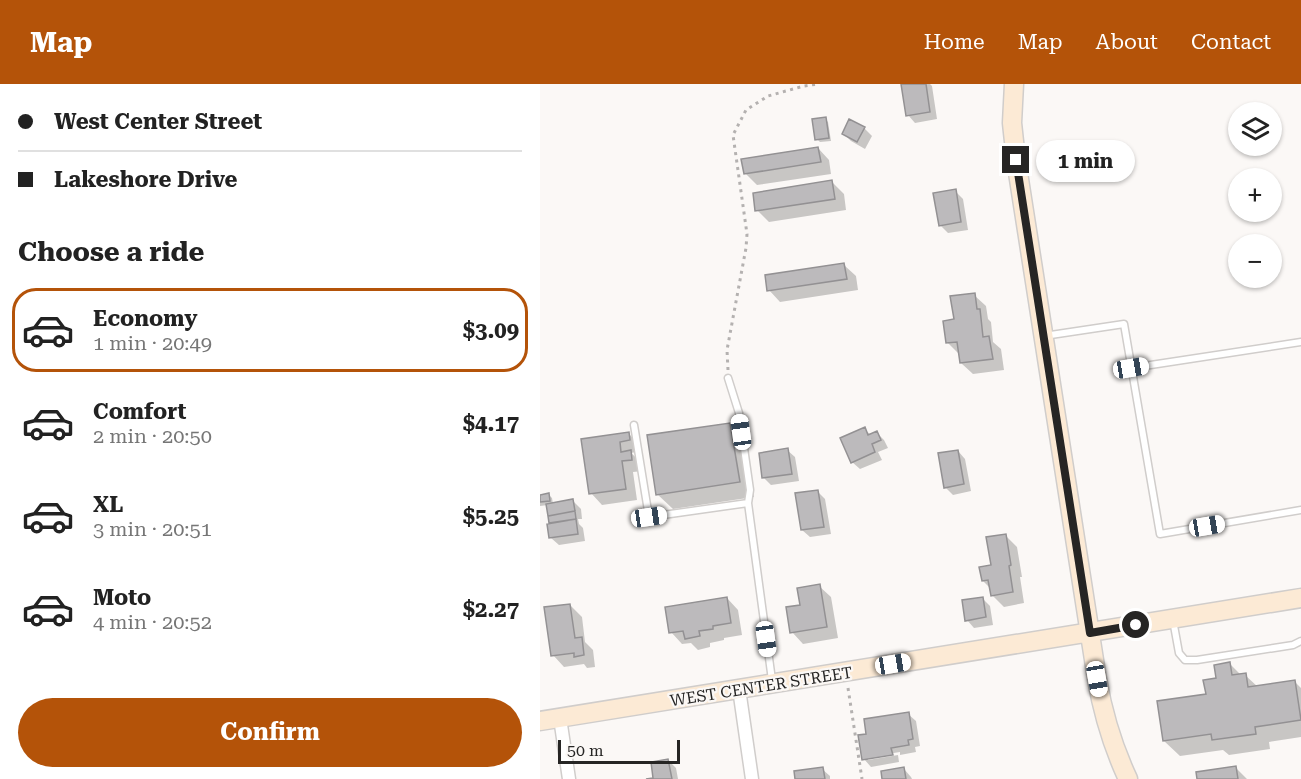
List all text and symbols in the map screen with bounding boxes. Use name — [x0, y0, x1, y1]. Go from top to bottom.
text: Map — [30, 26, 92, 59]
text: Home — [924, 30, 985, 54]
text: Map — [1018, 30, 1063, 54]
text: About — [1096, 30, 1158, 54]
text: Contact — [1191, 30, 1271, 54]
map controls — [1228, 102, 1282, 288]
button: layers — [1228, 102, 1282, 156]
text: West Center Street — [54, 109, 262, 134]
callout: 1 min — [1037, 139, 1136, 181]
route end — [1002, 146, 1029, 173]
text: 1 min — [1058, 149, 1113, 173]
text: Lakeshore Drive — [54, 167, 237, 192]
button: + — [1228, 168, 1282, 222]
button: − — [1228, 234, 1282, 288]
text: Choose a ride — [18, 236, 204, 268]
icon: car — [21, 303, 75, 357]
text: Economy — [93, 306, 197, 331]
text: $3.09 — [463, 318, 519, 343]
text: 1 min · 20:49 — [93, 331, 212, 355]
car — [1112, 356, 1150, 380]
icon: car — [21, 396, 75, 450]
text: Comfort — [93, 399, 186, 424]
text: $4.17 — [463, 411, 519, 436]
car — [730, 413, 752, 451]
text: 2 min · 20:50 — [93, 424, 212, 448]
icon: car — [21, 489, 75, 543]
text: XL — [93, 492, 123, 517]
text: $5.25 — [463, 504, 519, 529]
car — [630, 506, 668, 528]
car — [1188, 514, 1226, 538]
text: 3 min · 20:51 — [93, 517, 212, 541]
icon: car — [21, 582, 75, 636]
text: Moto — [93, 585, 151, 610]
text: $2.27 — [463, 597, 519, 622]
text: 4 min · 20:52 — [93, 610, 212, 634]
route start — [1122, 611, 1149, 638]
car — [755, 620, 777, 658]
car — [874, 652, 912, 676]
car — [1085, 660, 1109, 698]
street label: WEST CENTER STREET — [669, 663, 854, 710]
button: Confirm — [18, 698, 522, 767]
scale bar — [558, 737, 680, 764]
text: 50 m — [567, 741, 604, 760]

